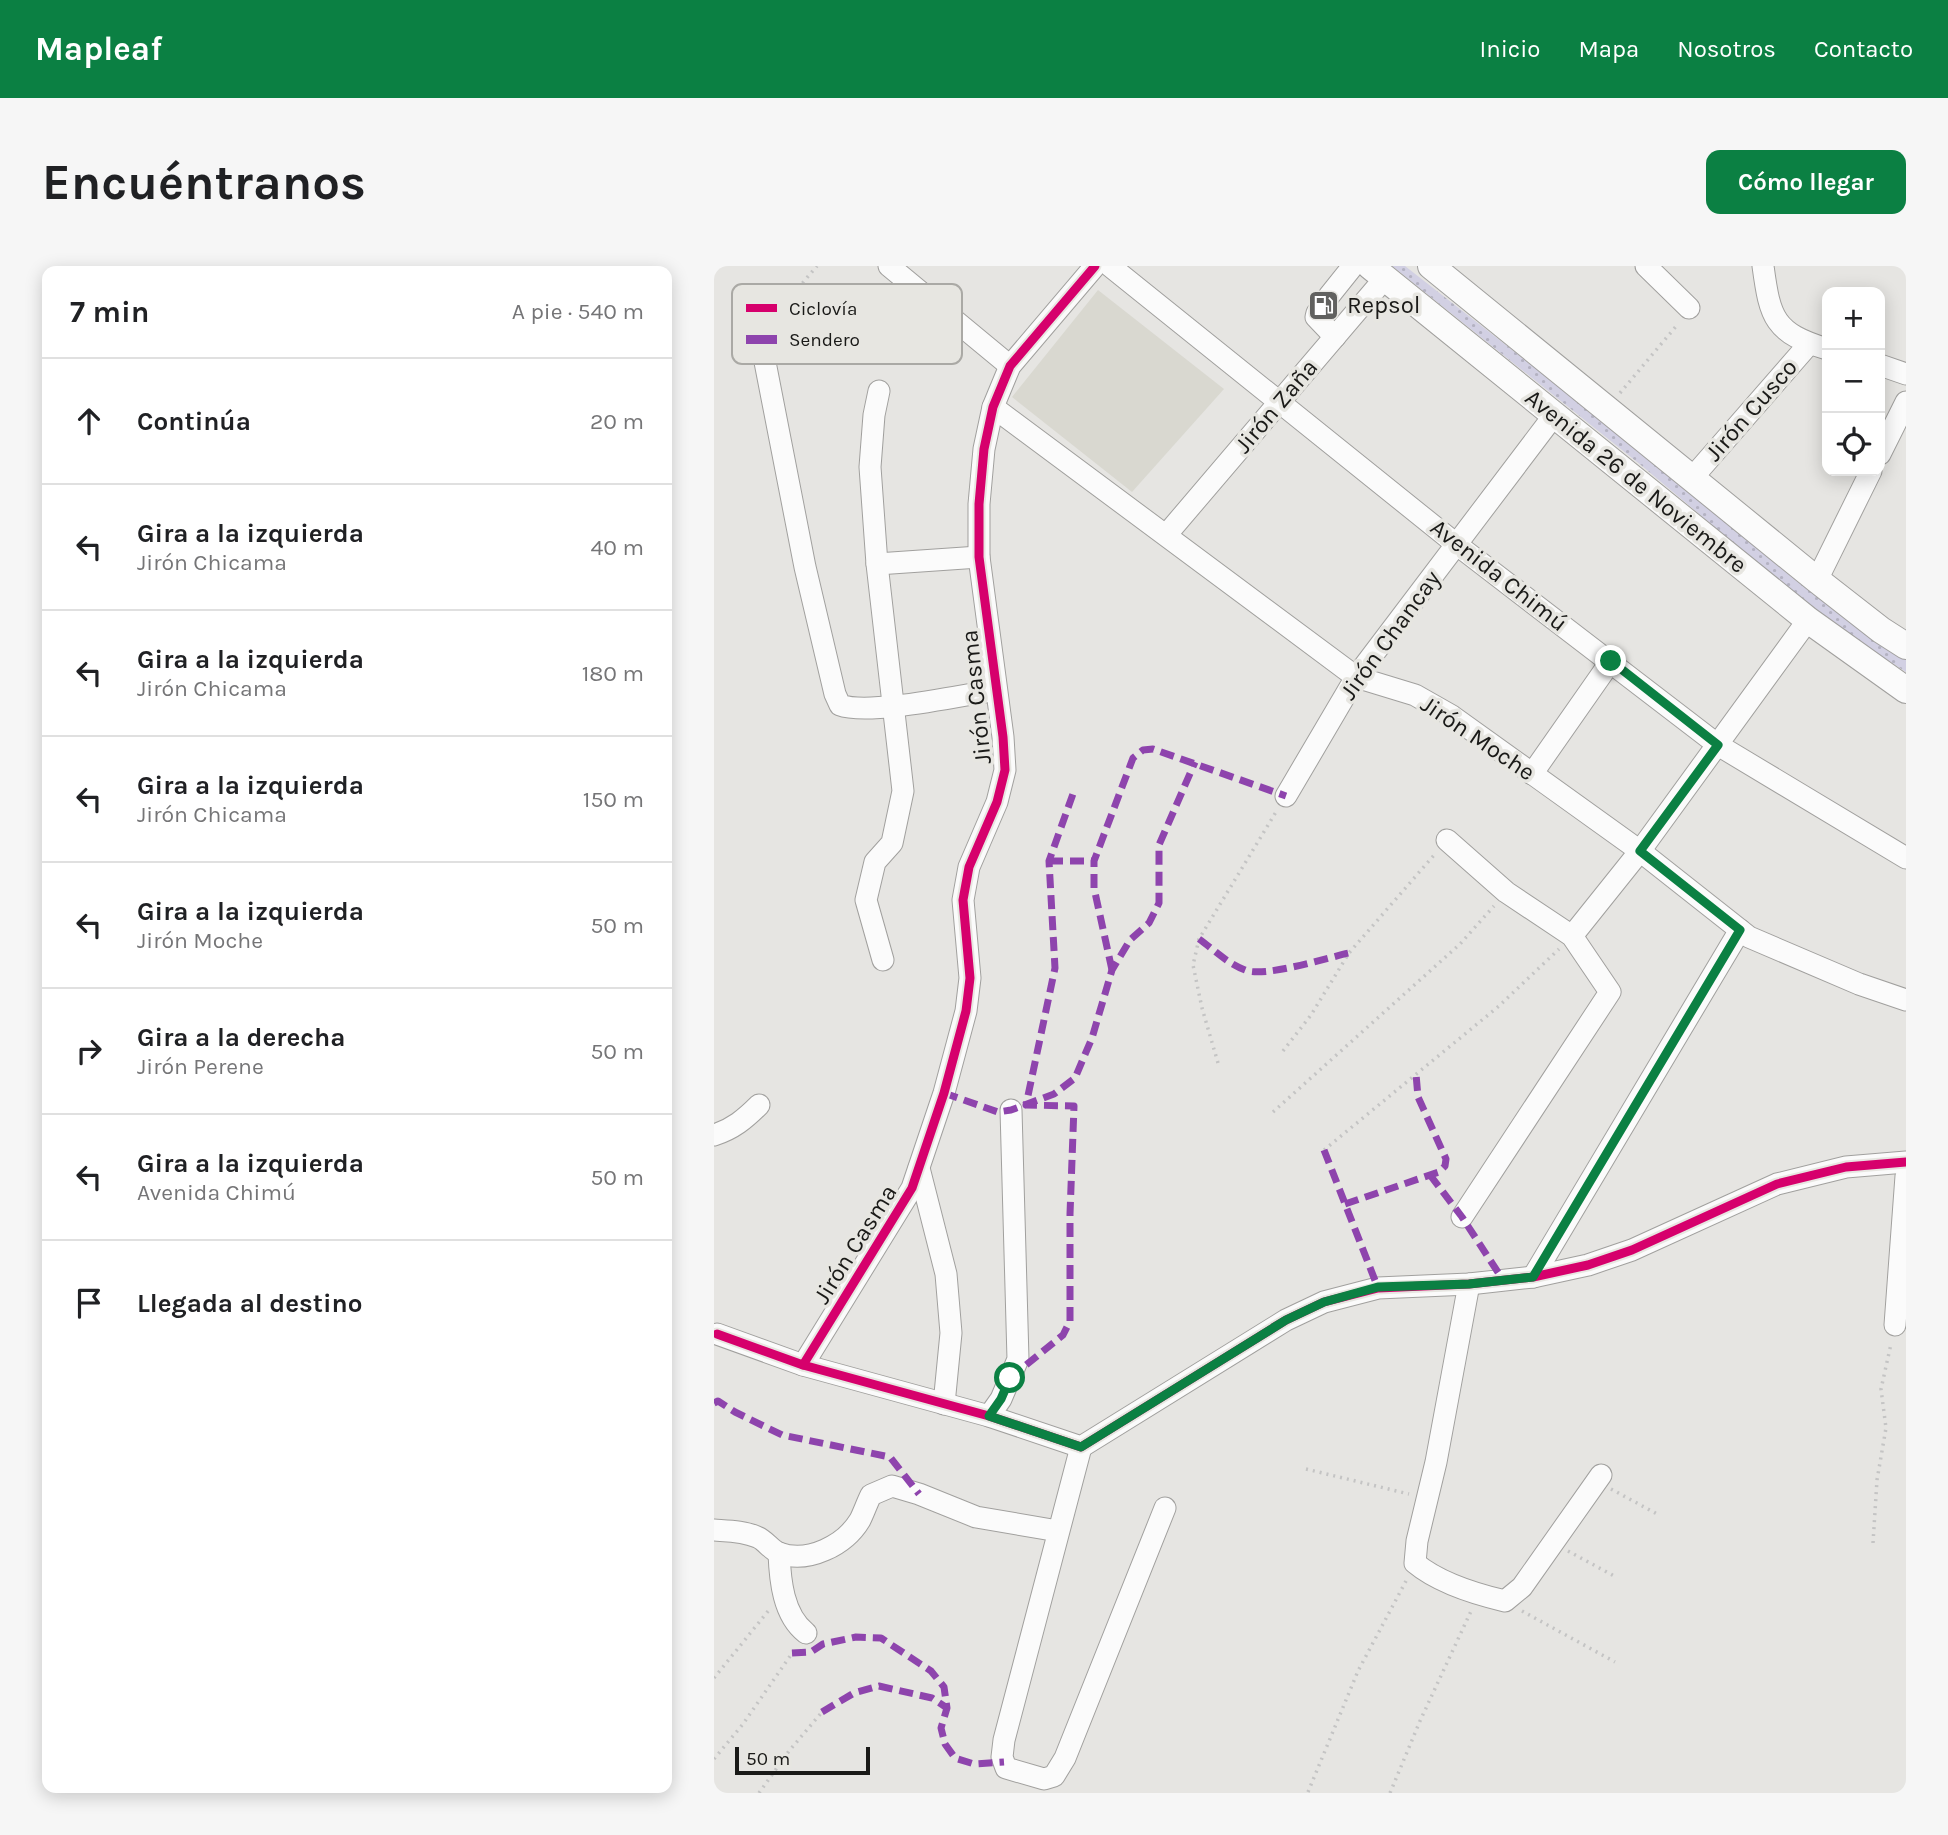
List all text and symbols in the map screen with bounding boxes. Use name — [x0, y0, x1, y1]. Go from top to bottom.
text: Mapleaf — [35, 30, 162, 68]
text: Inicio — [1479, 35, 1540, 63]
text: Mapa — [1578, 35, 1639, 63]
text: Nosotros — [1677, 35, 1776, 63]
text: Contacto — [1814, 35, 1913, 63]
button: Cómo llegar — [1706, 150, 1906, 214]
text: Encuéntranos — [42, 154, 366, 211]
legend — [732, 284, 962, 364]
map controls — [1822, 287, 1885, 476]
button: + — [1822, 287, 1885, 350]
fuel station icon: Repsol — [1307, 288, 1341, 322]
place label: Repsol — [1347, 291, 1421, 319]
text: 7 min — [70, 294, 150, 330]
text: A pie · 540 m — [512, 298, 644, 325]
text: Ciclovía — [789, 298, 858, 320]
text: Sendero — [789, 329, 860, 351]
button: − — [1822, 350, 1885, 413]
street label: Jirón Zaña — [1229, 353, 1323, 459]
street label: Jirón Cusco — [1699, 353, 1803, 467]
street label: Avenida 26 de Noviembre — [1520, 383, 1752, 579]
icon: ahead — [70, 402, 108, 440]
text: Continúa — [137, 406, 251, 437]
text: 20 m — [590, 408, 644, 435]
button: locate — [1822, 413, 1885, 476]
street label: Avenida Chimú — [1425, 513, 1573, 637]
text: Gira a la izquierda — [137, 518, 364, 549]
icon: left — [70, 528, 108, 566]
text: 40 m — [591, 534, 644, 561]
text: Jirón Chicama — [137, 549, 287, 576]
street label: Jirón Chancay — [1334, 565, 1446, 705]
street label: Jirón Casma — [955, 628, 997, 766]
text: Gira a la izquierda — [137, 644, 364, 675]
route end — [1595, 645, 1626, 676]
icon: left — [70, 654, 108, 692]
text: 180 m — [582, 660, 644, 687]
text: Jirón Chicama — [137, 675, 287, 702]
street label: Jirón Moche — [1416, 690, 1540, 786]
text: Gira a la izquierda — [137, 770, 364, 801]
icon: left — [70, 780, 108, 818]
text: 150 m — [583, 786, 644, 813]
text: Jirón Chicama — [137, 801, 287, 828]
text: Gira a la izquierda — [137, 896, 364, 927]
icon: left — [70, 906, 108, 944]
text: 50 m — [590, 912, 644, 939]
text: Jirón Moche — [137, 927, 263, 954]
text: Gira a la derecha — [137, 1022, 346, 1053]
icon: right — [70, 1032, 108, 1070]
text: 50 m — [590, 1038, 644, 1065]
text: Jirón Perene — [137, 1053, 264, 1080]
text: Gira a la izquierda — [137, 1148, 364, 1179]
icon: left — [70, 1158, 108, 1196]
text: 50 m — [590, 1164, 644, 1191]
text: Avenida Chimú — [137, 1179, 296, 1206]
street label: Jirón Casma — [807, 1179, 903, 1309]
icon: arrive — [70, 1284, 108, 1322]
text: Llegada al destino — [137, 1288, 363, 1319]
route start — [994, 1362, 1025, 1393]
scale bar — [735, 1744, 870, 1776]
text: 50 m — [746, 1748, 790, 1770]

